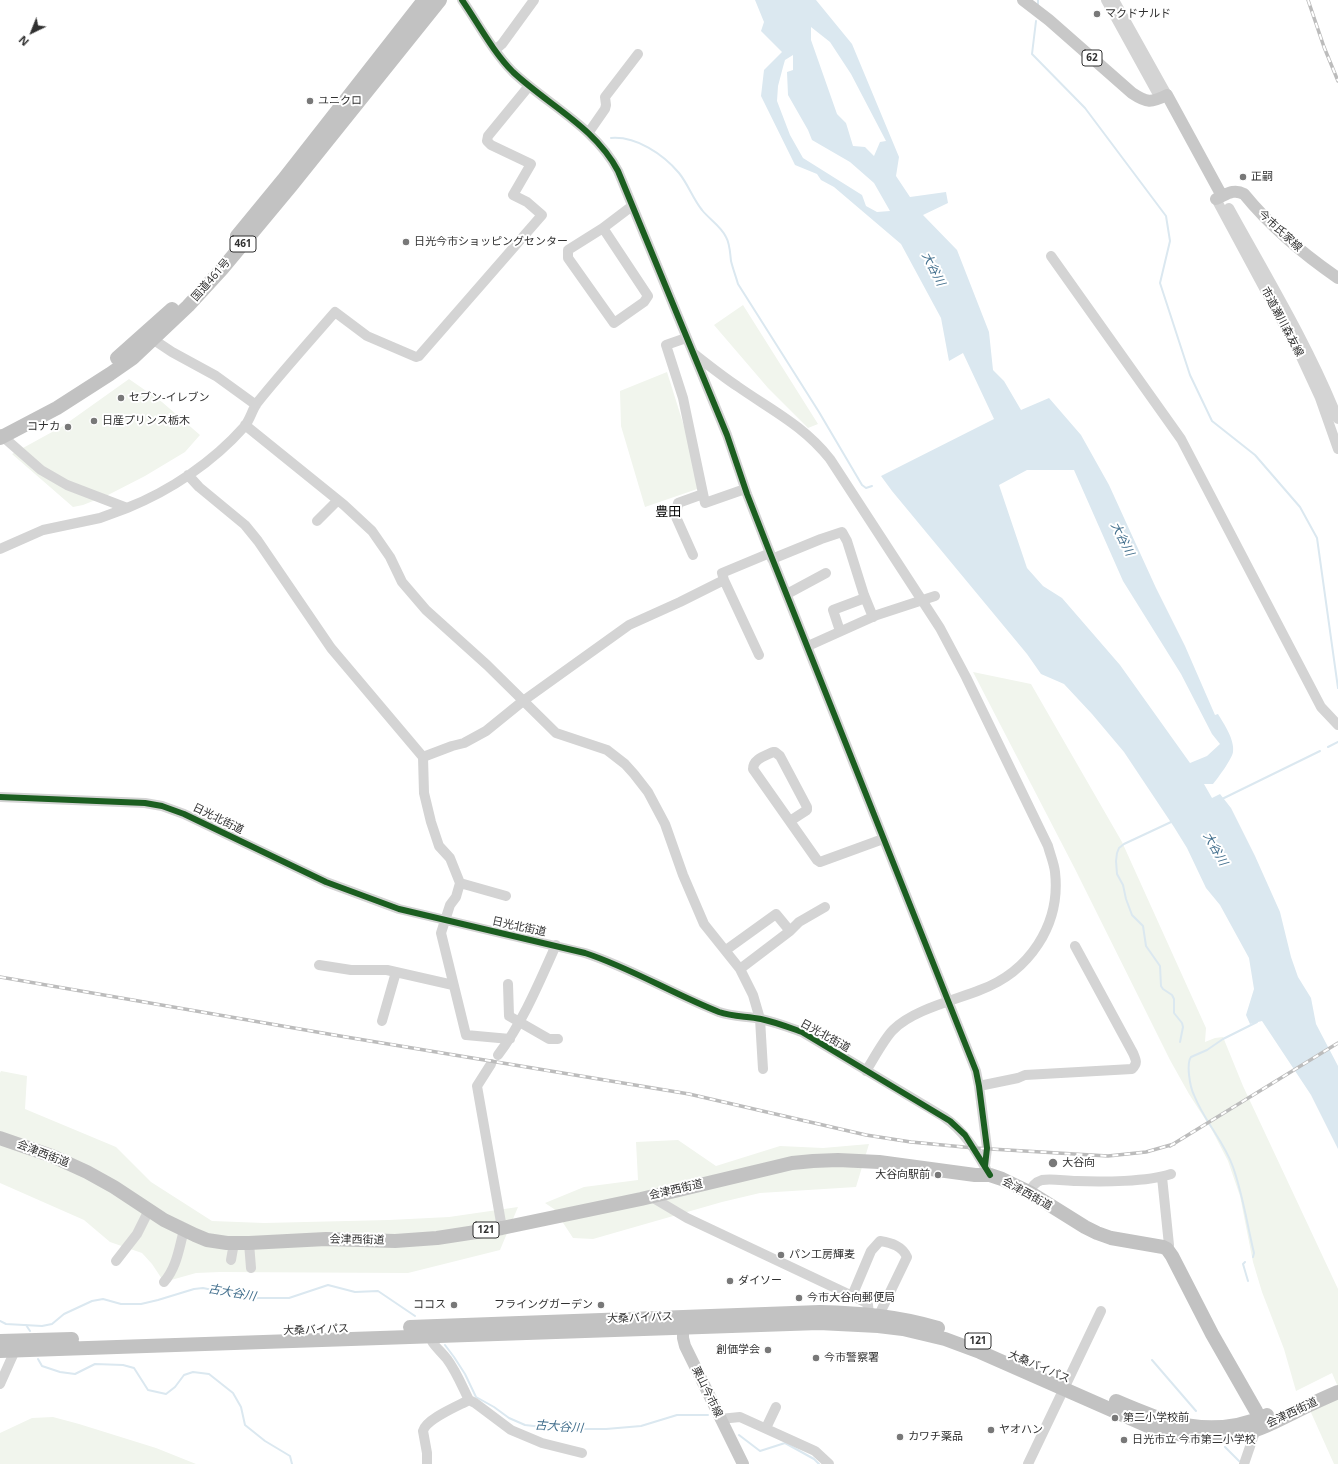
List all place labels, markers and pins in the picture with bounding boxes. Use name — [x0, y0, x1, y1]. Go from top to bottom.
place label: マクドナルド — [1105, 7, 1171, 21]
marker: マクドナルド — [1092, 9, 1102, 19]
place label: ユニクロ — [318, 94, 362, 108]
marker: ユニクロ — [305, 96, 315, 106]
place label: 正嗣 — [1251, 170, 1273, 184]
marker: 正嗣 — [1238, 172, 1248, 182]
place label: 日光今市ショッピングセンター — [414, 235, 568, 249]
marker: 日光今市ショッピングセンター — [401, 237, 411, 247]
place label: セブン-イレブン — [129, 391, 210, 405]
marker: セブン-イレブン — [116, 393, 126, 403]
place label: 日産プリンス栃木 — [102, 414, 190, 428]
marker: 日産プリンス栃木 — [89, 416, 99, 426]
place label: コナカ — [27, 420, 60, 434]
marker: コナカ — [63, 422, 73, 432]
place label: 大谷向 — [1062, 1156, 1095, 1170]
marker: 大谷向 — [1047, 1157, 1059, 1169]
place label: 大谷向駅前 — [875, 1168, 930, 1182]
marker: 大谷向駅前 — [933, 1170, 943, 1180]
place label: パン工房輝麦 — [789, 1248, 855, 1262]
marker: パン工房輝麦 — [776, 1250, 786, 1260]
place label: ダイソー — [738, 1274, 782, 1288]
marker: ダイソー — [725, 1276, 735, 1286]
place label: 今市大谷向郵便局 — [807, 1291, 895, 1305]
marker: 今市大谷向郵便局 — [794, 1293, 804, 1303]
place label: ココス — [413, 1298, 446, 1312]
place label: フライングガーデン — [494, 1298, 593, 1312]
marker: ココス — [449, 1300, 459, 1310]
marker: フライングガーデン — [596, 1300, 606, 1310]
place label: 創価学会 — [716, 1343, 760, 1357]
marker: 創価学会 — [763, 1345, 773, 1355]
place label: 今市警察署 — [824, 1351, 879, 1365]
marker: 今市警察署 — [811, 1353, 821, 1363]
place label: 第二小学校前 — [1123, 1411, 1189, 1425]
marker: 第二小学校前 — [1110, 1413, 1120, 1423]
place label: ヤオハン — [999, 1423, 1043, 1437]
marker: ヤオハン — [986, 1425, 996, 1435]
place label: カワチ薬品 — [908, 1430, 963, 1444]
marker: カワチ薬品 — [895, 1432, 905, 1442]
place label: 日光市立 今市第二小学校 — [1132, 1433, 1256, 1447]
marker: 日光市立 今市第二小学校 — [1119, 1435, 1129, 1445]

